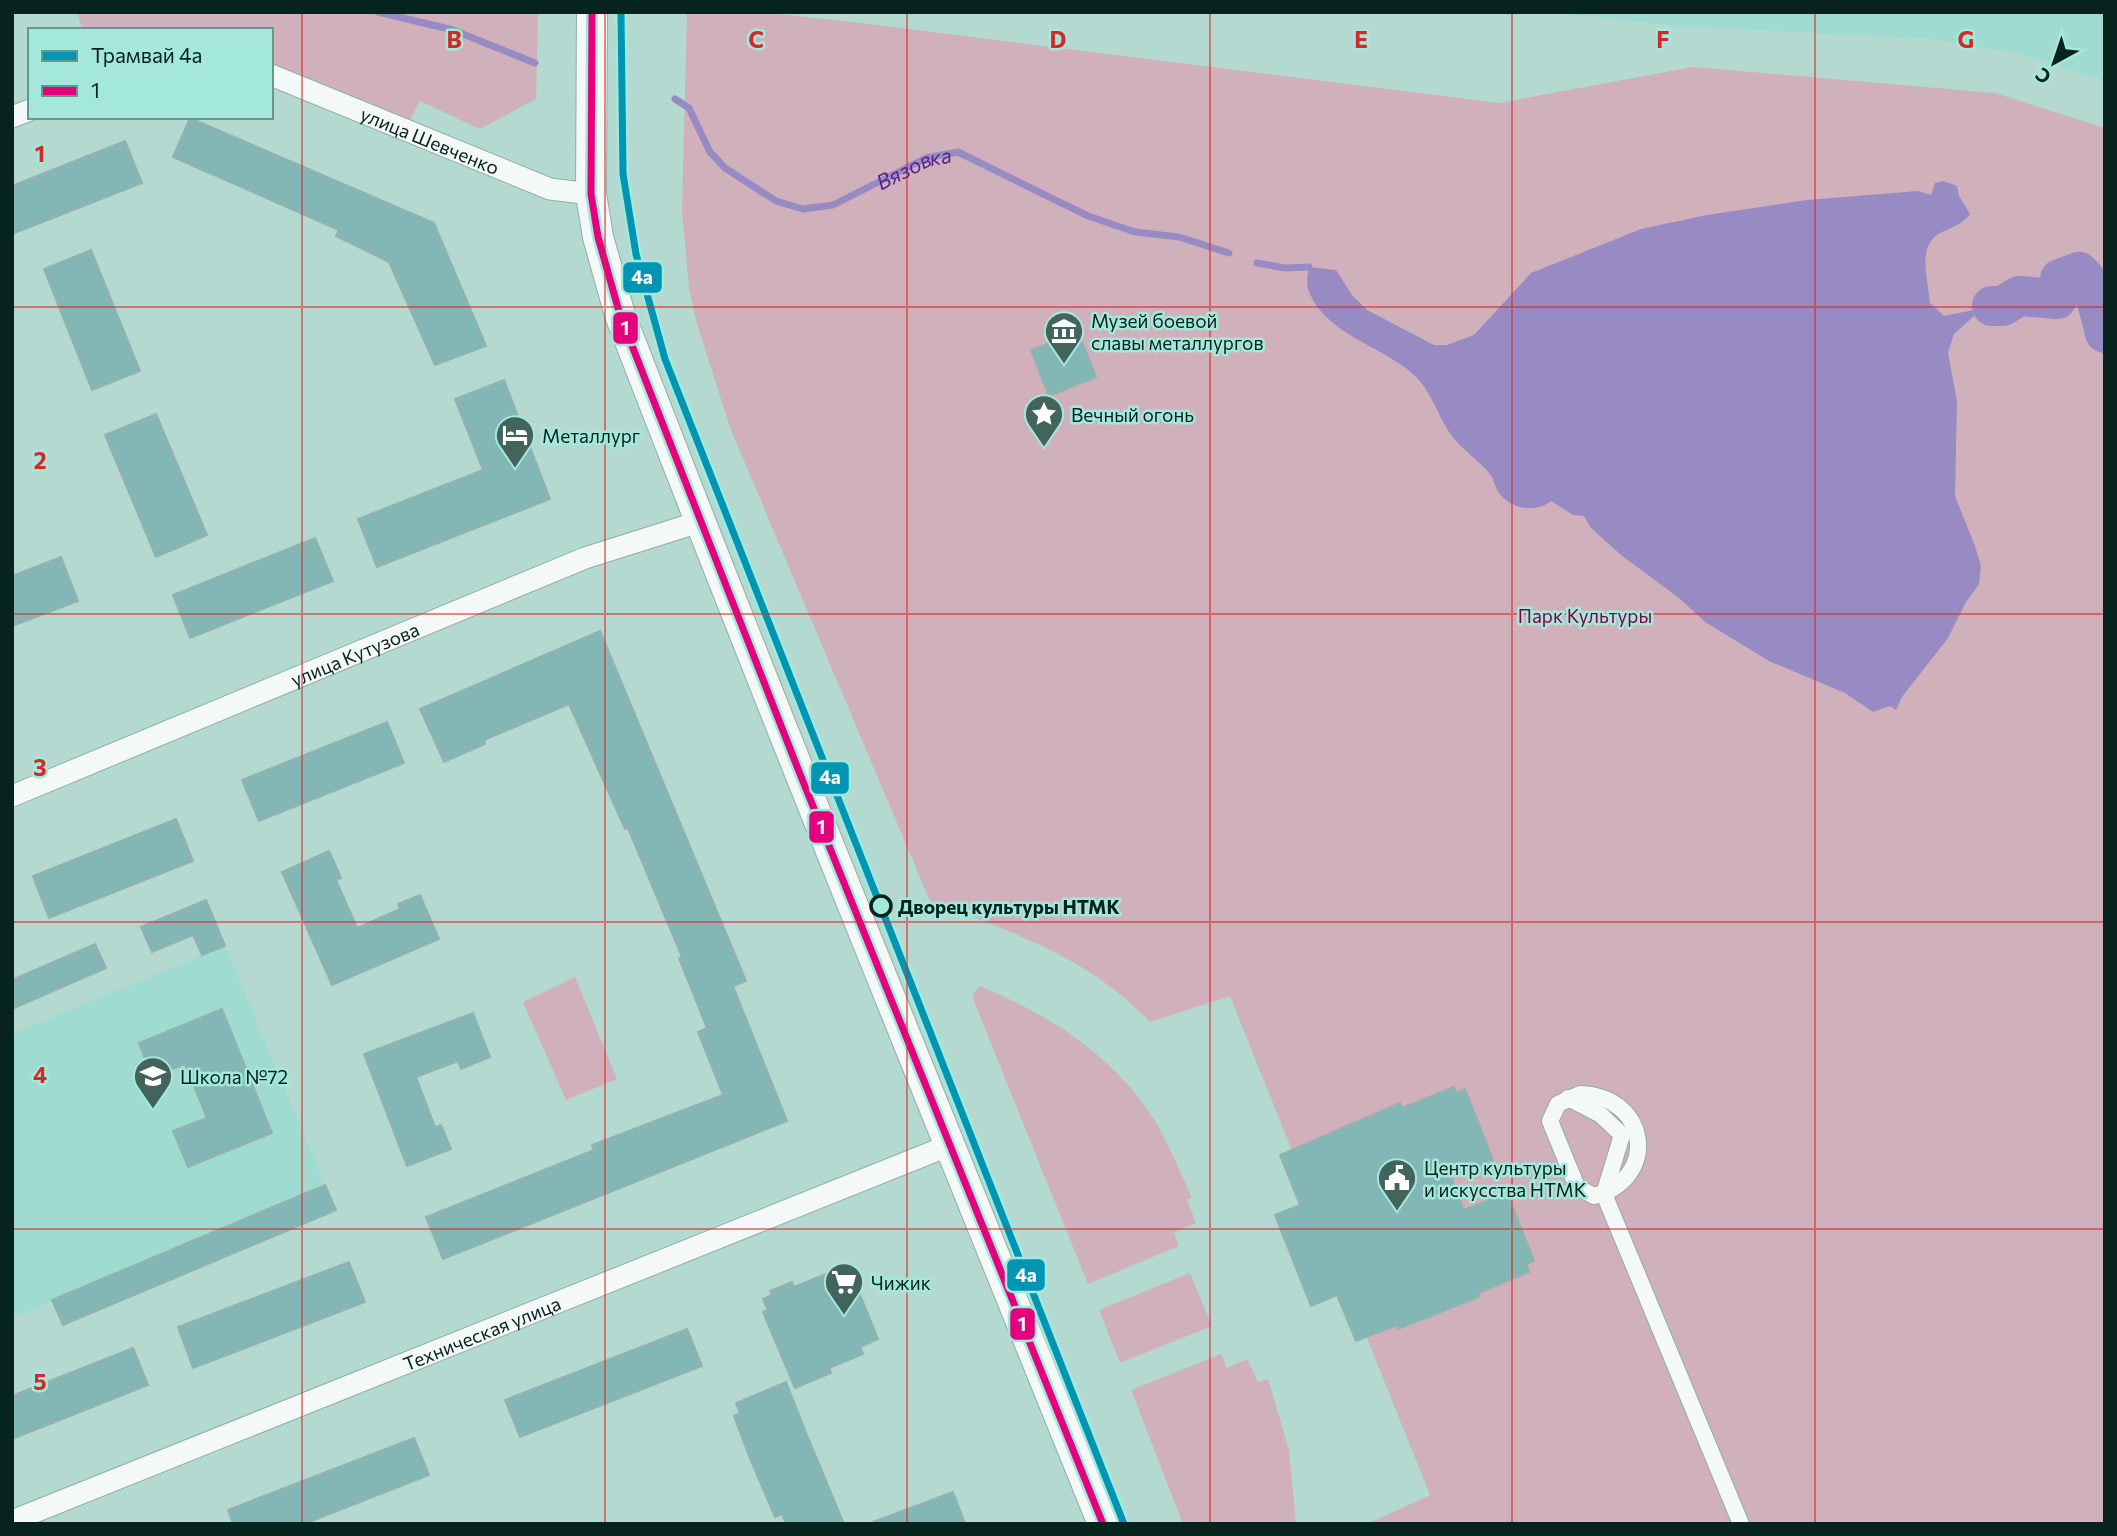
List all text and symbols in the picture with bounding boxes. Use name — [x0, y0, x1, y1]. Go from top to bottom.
text: B — [446, 25, 462, 53]
text: C — [748, 25, 764, 53]
text: D — [1050, 25, 1067, 53]
text: E — [1354, 25, 1368, 53]
text: F — [1656, 25, 1670, 53]
text: G — [1958, 25, 1974, 53]
legend — [28, 28, 273, 119]
north arrow — [2019, 28, 2089, 98]
text: Трамвай 4а — [91, 42, 202, 67]
text: С — [2030, 63, 2055, 89]
text: 1 — [91, 77, 100, 102]
street label: улица Шевченко — [358, 101, 503, 179]
text: 1 — [35, 139, 45, 167]
water label: Вязовка — [871, 141, 954, 194]
line badge: 4а — [622, 261, 663, 294]
text: 4а — [631, 265, 653, 288]
place label: Музей боевой славы металлургов — [1091, 309, 1264, 354]
museum icon: Музей боевой славы металлургов — [1043, 310, 1085, 365]
line badge: 1 — [612, 311, 639, 345]
text: 1 — [621, 316, 629, 339]
place icon: Вечный огонь — [1023, 393, 1065, 448]
place label: Вечный огонь — [1071, 403, 1194, 426]
hotel icon: Металлург — [494, 414, 536, 469]
place label: Металлург — [542, 424, 640, 447]
text: 2 — [33, 446, 47, 474]
park label: Парк Культуры — [1518, 604, 1652, 627]
street label: улица Кутузова — [287, 617, 422, 691]
text: 3 — [33, 753, 47, 781]
line badge: 4а — [810, 761, 850, 795]
text: 4а — [819, 765, 841, 788]
line badge: 1 — [808, 810, 835, 844]
text: 1 — [817, 815, 825, 838]
marker: Дворец культуры НТМК — [870, 895, 892, 917]
place label: Дворец культуры НТМК — [898, 895, 1120, 918]
school or university icon: Школа №72 — [132, 1055, 174, 1110]
text: 4 — [33, 1060, 47, 1088]
place label: Школа №72 — [180, 1065, 288, 1088]
place label: Центр культуры и искусства НТМК — [1424, 1156, 1587, 1201]
public building icon: Центр культуры и искусства НТМК — [1376, 1157, 1418, 1212]
line badge: 4а — [1006, 1258, 1046, 1292]
supermarket icon: Чижик — [823, 1261, 865, 1316]
text: 4а — [1015, 1263, 1037, 1286]
place label: Чижик — [871, 1271, 931, 1294]
street label: Техническая улица — [400, 1291, 564, 1375]
line badge: 1 — [1009, 1307, 1036, 1341]
text: 1 — [1018, 1312, 1026, 1335]
text: 5 — [33, 1367, 47, 1395]

